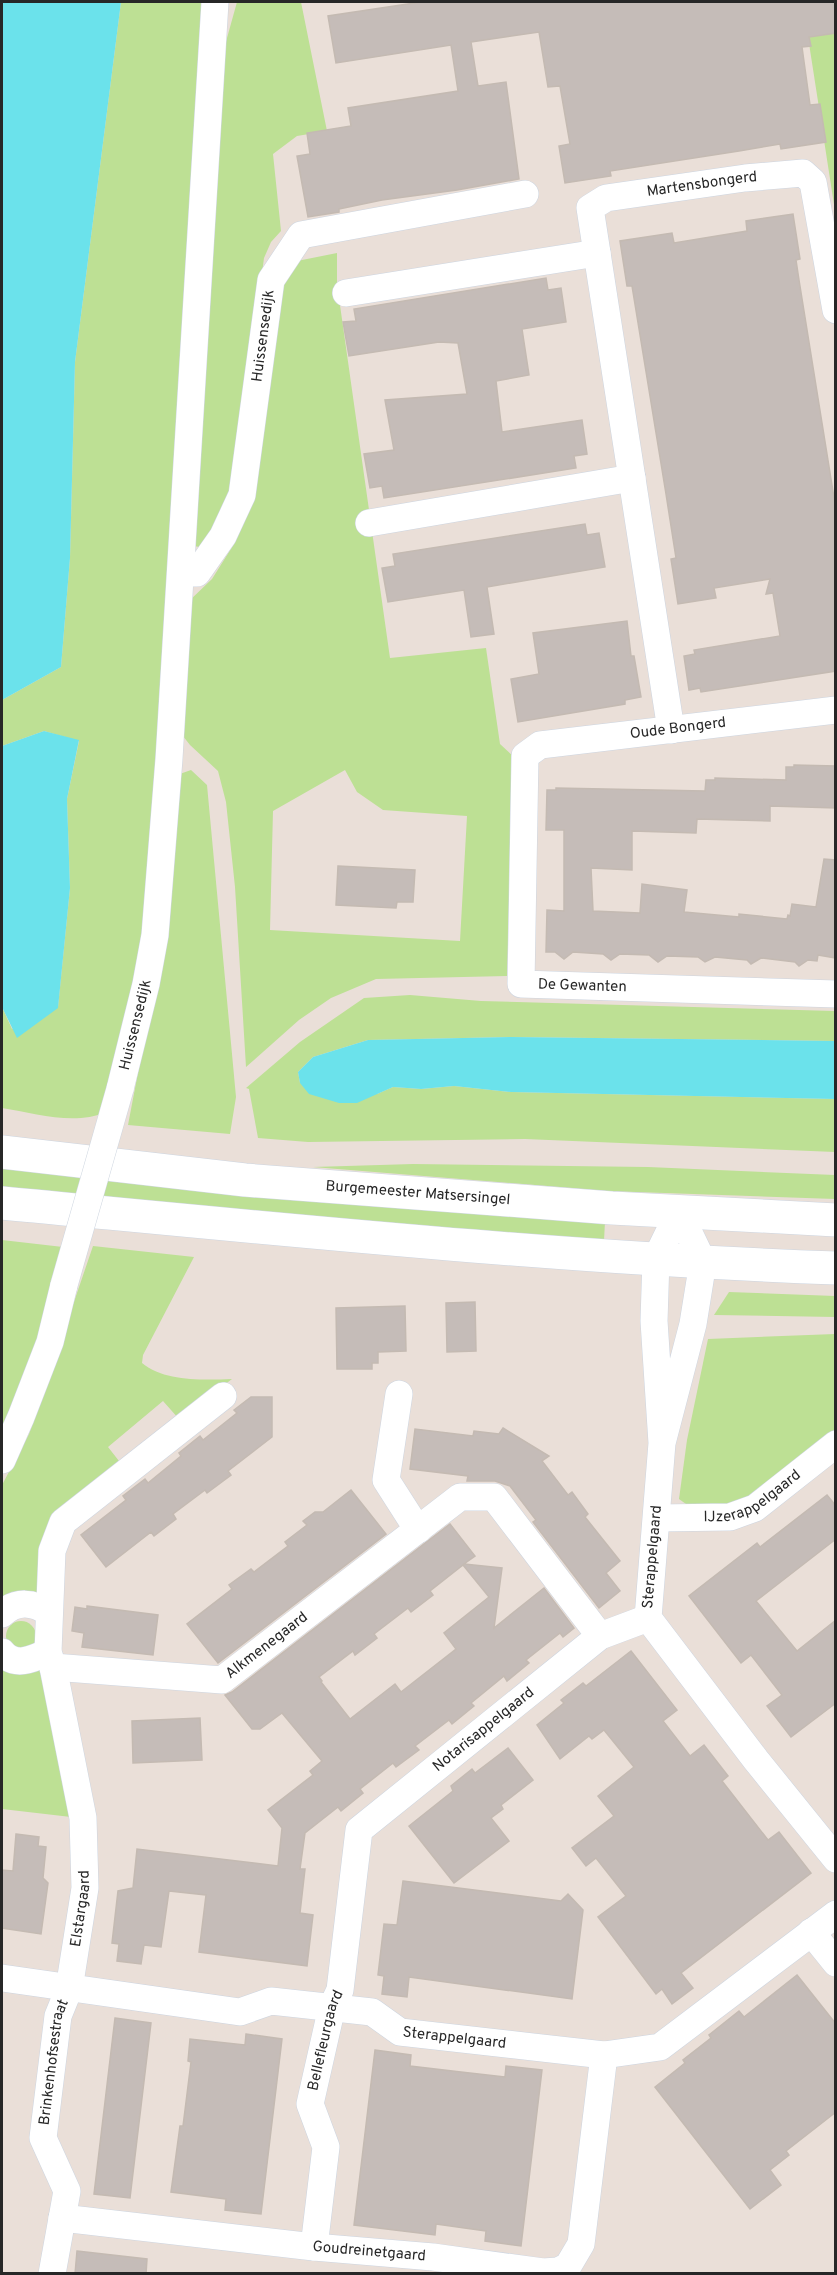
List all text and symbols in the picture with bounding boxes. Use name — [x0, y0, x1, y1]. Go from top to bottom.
street label: Martensbongerd — [646, 167, 758, 202]
street label: Huissensedijk — [248, 288, 279, 383]
street label: Oude Bongerd — [629, 714, 727, 744]
street label: De Gewanten — [537, 975, 627, 997]
street label: Huissensedijk — [115, 978, 156, 1072]
street label: Burgemeester Matsersingel — [325, 1177, 511, 1210]
street label: IJzerappelgaard — [703, 1466, 805, 1527]
street label: Sterappelgaard — [639, 1504, 667, 1610]
street label: Alkmenegaard — [222, 1608, 312, 1683]
street label: Notarisappelgaard — [429, 1683, 538, 1776]
street label: Elstargaard — [66, 1870, 95, 1948]
street label: Bellefleurgaard — [304, 1987, 348, 2093]
street label: Brinkenhofsestraat — [35, 1996, 73, 2126]
street label: Sterappelgaard — [402, 2023, 507, 2053]
street label: Goudreinetgaard — [312, 2237, 427, 2266]

